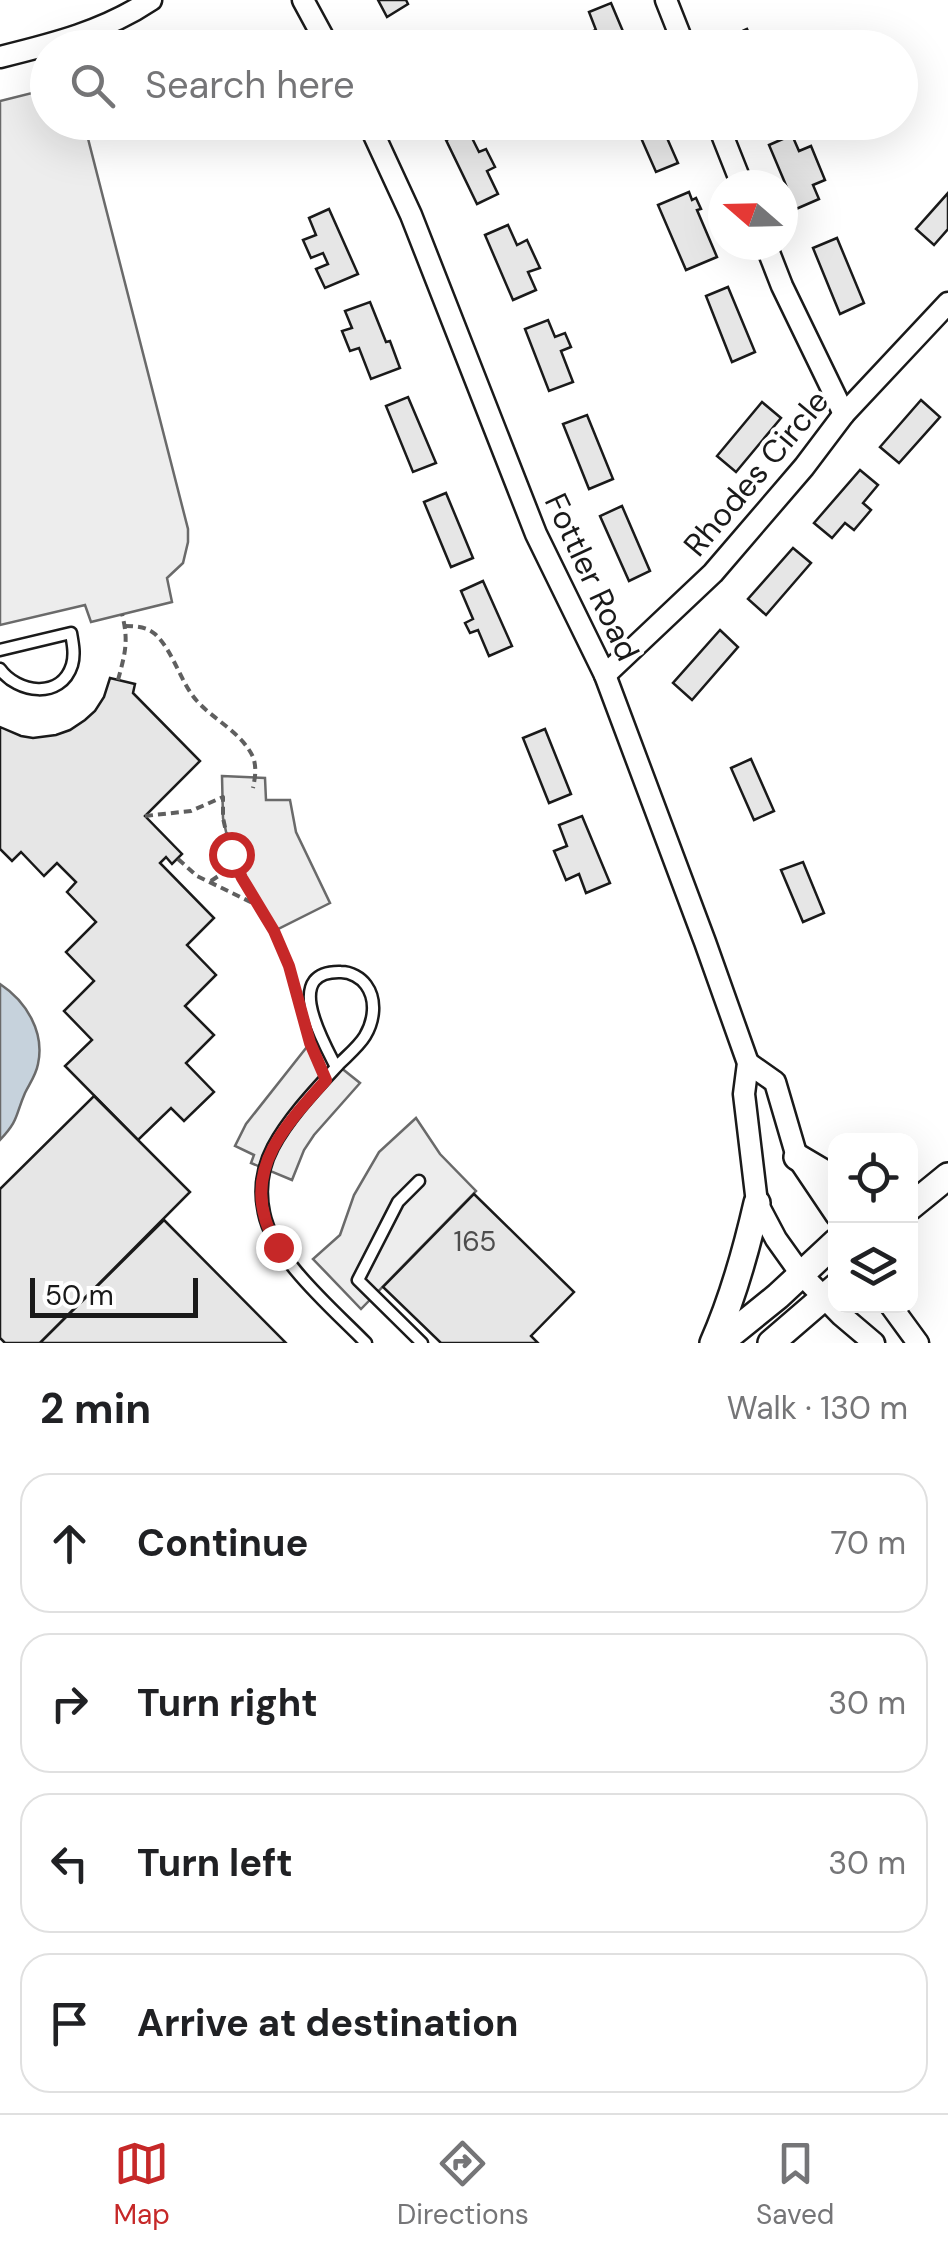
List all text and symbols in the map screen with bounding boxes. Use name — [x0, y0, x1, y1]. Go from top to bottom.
search box — [30, 30, 918, 140]
icon: search — [65, 58, 120, 113]
text: Search here — [145, 60, 355, 110]
north arrow — [708, 170, 798, 260]
street label: Rhodes Circle — [674, 381, 838, 565]
street label: Fottler Road — [535, 487, 649, 667]
route start — [209, 832, 255, 878]
map controls — [828, 1133, 918, 1313]
button: locate — [828, 1133, 918, 1223]
house number: 165 — [454, 1223, 496, 1260]
button: layers — [828, 1223, 918, 1313]
route end — [256, 1225, 302, 1271]
scale bar — [30, 1273, 198, 1318]
text: 50 m — [45, 1277, 114, 1314]
text: 2 min — [40, 1381, 151, 1436]
text: Walk · 130 m — [727, 1387, 908, 1429]
icon: ahead — [42, 1516, 97, 1571]
text: Continue — [137, 1518, 308, 1568]
text: 70 m — [830, 1522, 906, 1564]
icon: right — [42, 1676, 97, 1731]
text: Turn right — [137, 1678, 318, 1728]
text: 30 m — [828, 1682, 906, 1724]
icon: left — [42, 1836, 97, 1891]
text: Turn left — [137, 1838, 293, 1888]
text: 30 m — [828, 1842, 906, 1884]
icon: arrive — [42, 1996, 97, 2051]
text: Arrive at destination — [137, 1998, 519, 2048]
tab: Map — [114, 2136, 170, 2233]
tab: Directions — [397, 2136, 529, 2233]
tab: Saved — [756, 2136, 834, 2233]

